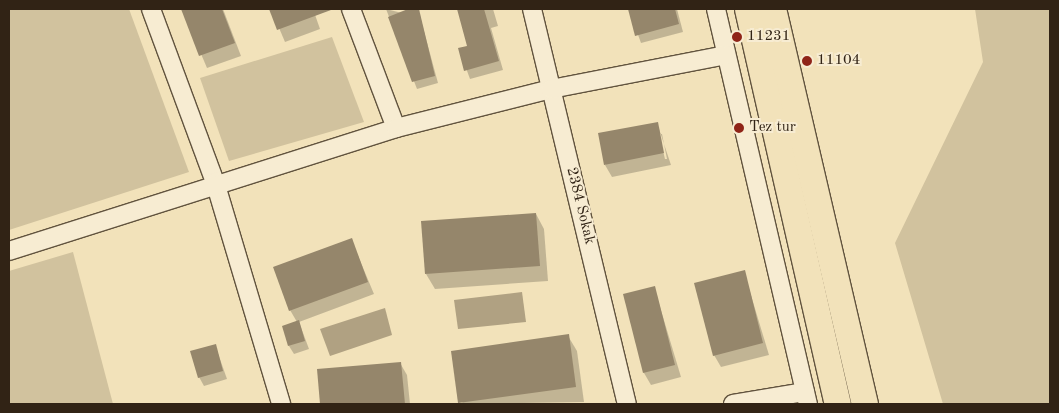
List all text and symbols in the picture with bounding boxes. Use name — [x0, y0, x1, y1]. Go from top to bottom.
place label: 11231 — [747, 28, 790, 46]
marker: 11231 — [731, 31, 743, 43]
place label: 11104 — [817, 52, 860, 70]
marker: 11104 — [801, 55, 813, 67]
place label: Tez tur — [749, 119, 796, 137]
marker: Tez tur — [733, 122, 745, 134]
street label: 2384 Sokak — [562, 166, 598, 246]

